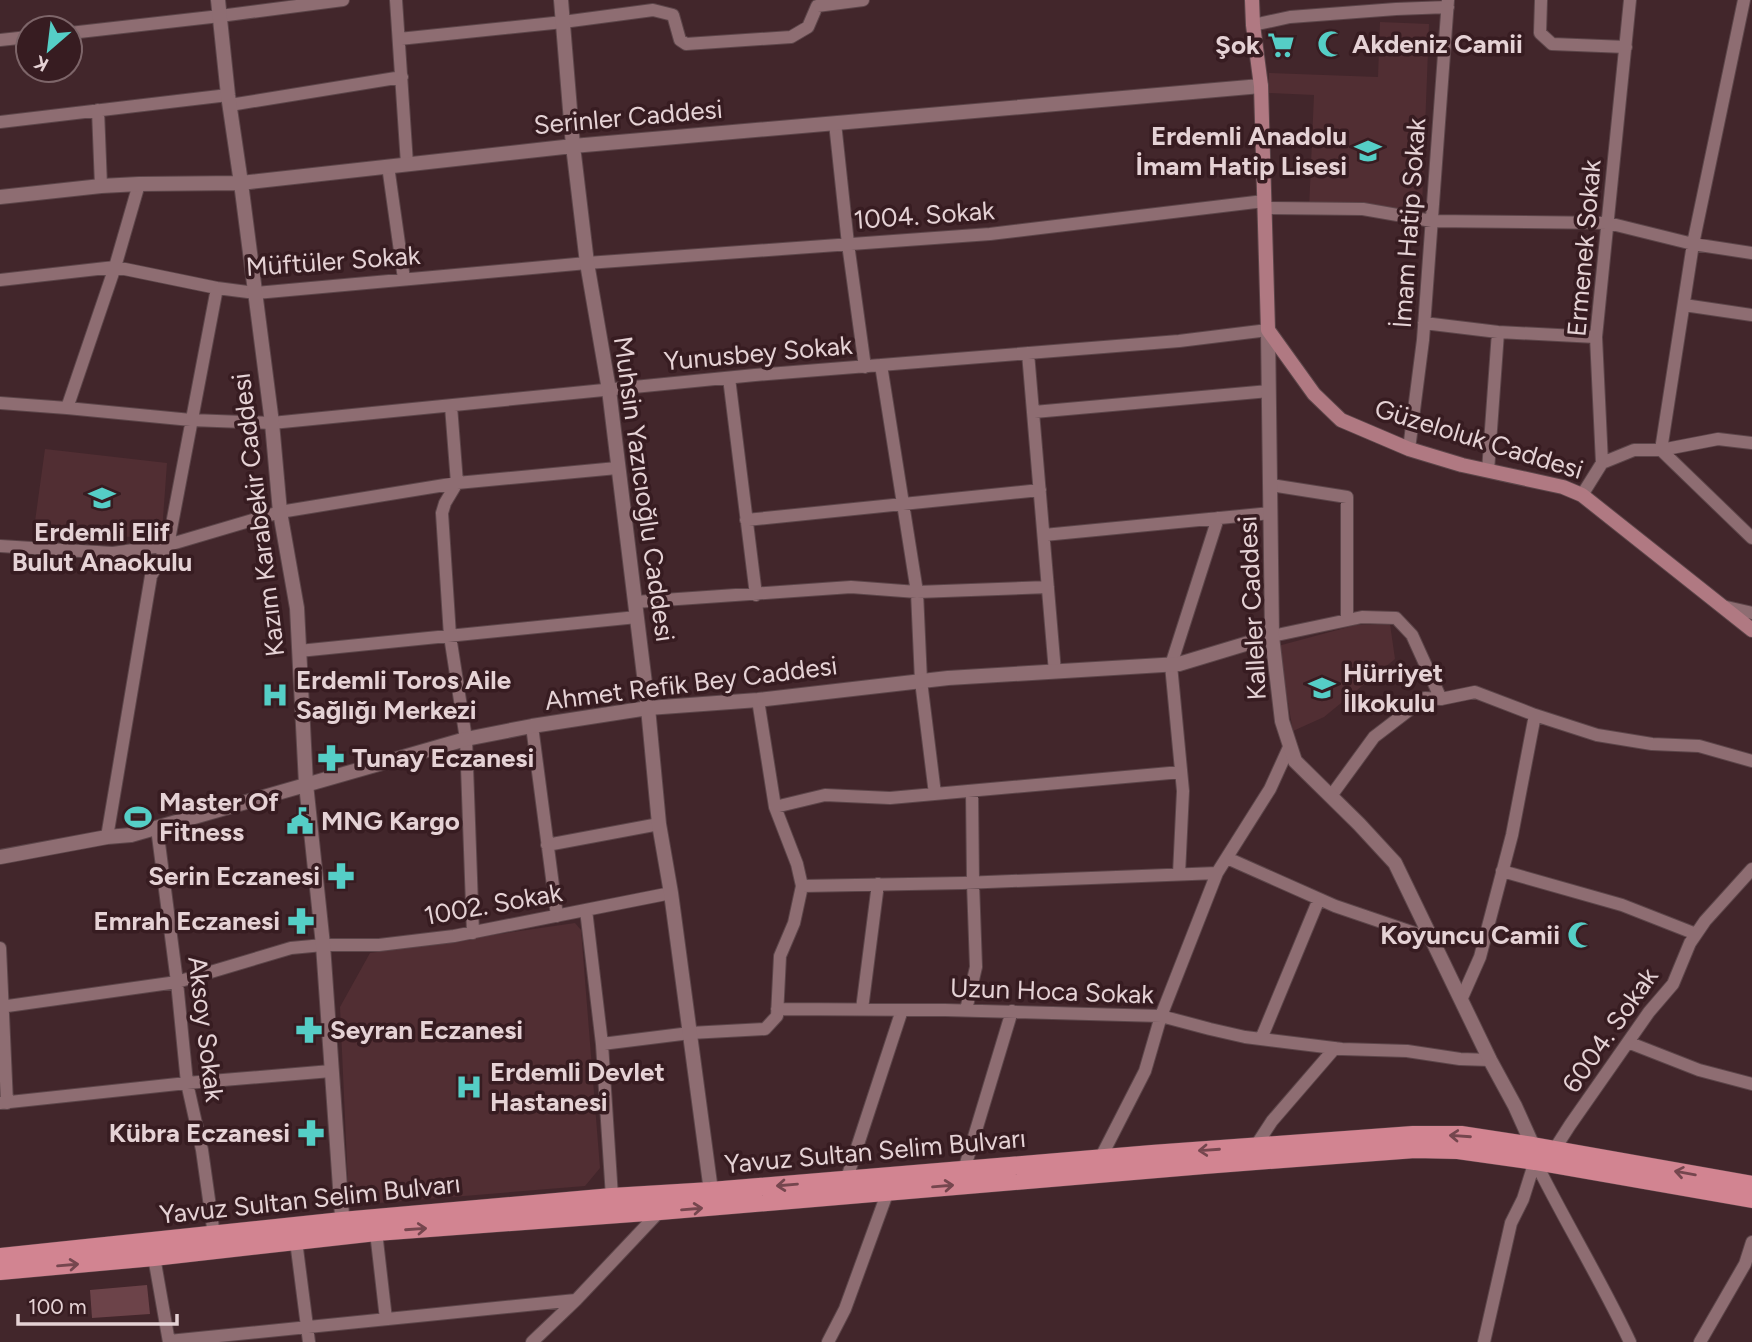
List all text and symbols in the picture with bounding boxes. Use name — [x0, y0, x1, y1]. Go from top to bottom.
north arrow — [14, 14, 84, 84]
place label: Akdeniz Camii — [1352, 28, 1523, 60]
place label: Şok — [1215, 29, 1260, 61]
mosque icon: Akdeniz Camii — [1316, 29, 1346, 59]
supermarket icon: Şok — [1266, 30, 1296, 60]
text: K — [30, 50, 52, 77]
street label: Serinler Caddesi — [532, 93, 724, 141]
street label: İmam Hatip Sokak — [1386, 116, 1432, 329]
place label: Erdemli Anadolu İmam Hatip Lisesi — [1135, 120, 1347, 182]
school or university icon: Erdemli Anadolu İmam Hatip Lisesi — [1353, 136, 1383, 166]
street label: Ermenek Sokak — [1560, 158, 1608, 338]
street label: 1004. Sokak — [852, 194, 996, 236]
street label: Müftüler Sokak — [245, 239, 422, 283]
street label: Yunusbey Sokak — [662, 329, 854, 377]
street label: Muhsin Yazıcıoğlu Caddesi — [607, 334, 681, 644]
street label: Kazım Karabekir Caddesi — [225, 371, 291, 659]
street label: Güzeloluk Caddesi — [1371, 392, 1587, 486]
school or university icon: Erdemli Elif Bulut Anaokulu — [87, 483, 117, 513]
street label: Kalleler Caddesi — [1231, 515, 1273, 701]
place label: Erdemli Elif Bulut Anaokulu — [12, 516, 192, 578]
street label: Ahmet Refik Bey Caddesi — [543, 649, 839, 717]
place label: Hürriyet İlkokulu — [1343, 657, 1443, 719]
place label: Erdemli Toros Aile Sağlığı Merkezi — [296, 664, 511, 726]
school or university icon: Hürriyet İlkokulu — [1307, 673, 1337, 703]
hospital icon: Erdemli Toros Aile Sağlığı Merkezi — [260, 680, 290, 710]
place label: Tunay Eczanesi — [352, 742, 534, 774]
pharmacy icon: Tunay Eczanesi — [316, 743, 346, 773]
place label: Master Of Fitness — [159, 786, 279, 848]
sports icon: Master Of Fitness — [123, 802, 153, 832]
place label: MNG Kargo — [321, 805, 460, 837]
public building icon: MNG Kargo — [285, 806, 315, 836]
place label: Serin Eczanesi — [148, 860, 320, 892]
pharmacy icon: Serin Eczanesi — [326, 861, 356, 891]
street label: 1002. Sokak — [421, 876, 565, 932]
place label: Emrah Eczanesi — [93, 905, 280, 937]
pharmacy icon: Emrah Eczanesi — [286, 906, 316, 936]
place label: Koyuncu Camii — [1380, 919, 1560, 951]
mosque icon: Koyuncu Camii — [1566, 920, 1596, 950]
street label: Aksoy Sokak — [181, 954, 231, 1104]
street label: 6004. Sokak — [1555, 961, 1665, 1099]
street label: Uzun Hoca Sokak — [949, 971, 1155, 1011]
place label: Seyran Eczanesi — [330, 1014, 523, 1046]
pharmacy icon: Seyran Eczanesi — [294, 1015, 324, 1045]
place label: Erdemli Devlet Hastanesi — [490, 1056, 665, 1118]
hospital icon: Erdemli Devlet Hastanesi — [454, 1072, 484, 1102]
place label: Kübra Eczanesi — [109, 1117, 290, 1149]
pharmacy icon: Kübra Eczanesi — [296, 1118, 326, 1148]
street label: Yavuz Sultan Selim Bulvarı — [723, 1122, 1027, 1180]
one-way arrow — [1450, 1129, 1472, 1142]
one-way arrow — [1198, 1144, 1221, 1157]
one-way arrow — [1674, 1166, 1697, 1179]
street label: Yavuz Sultan Selim Bulvarı — [158, 1167, 462, 1231]
one-way arrow — [776, 1179, 799, 1192]
one-way arrow — [931, 1179, 954, 1192]
one-way arrow — [680, 1202, 703, 1215]
one-way arrow — [404, 1222, 427, 1235]
one-way arrow — [56, 1258, 79, 1271]
scale bar — [18, 1282, 177, 1326]
text: 100 m — [28, 1294, 87, 1319]

